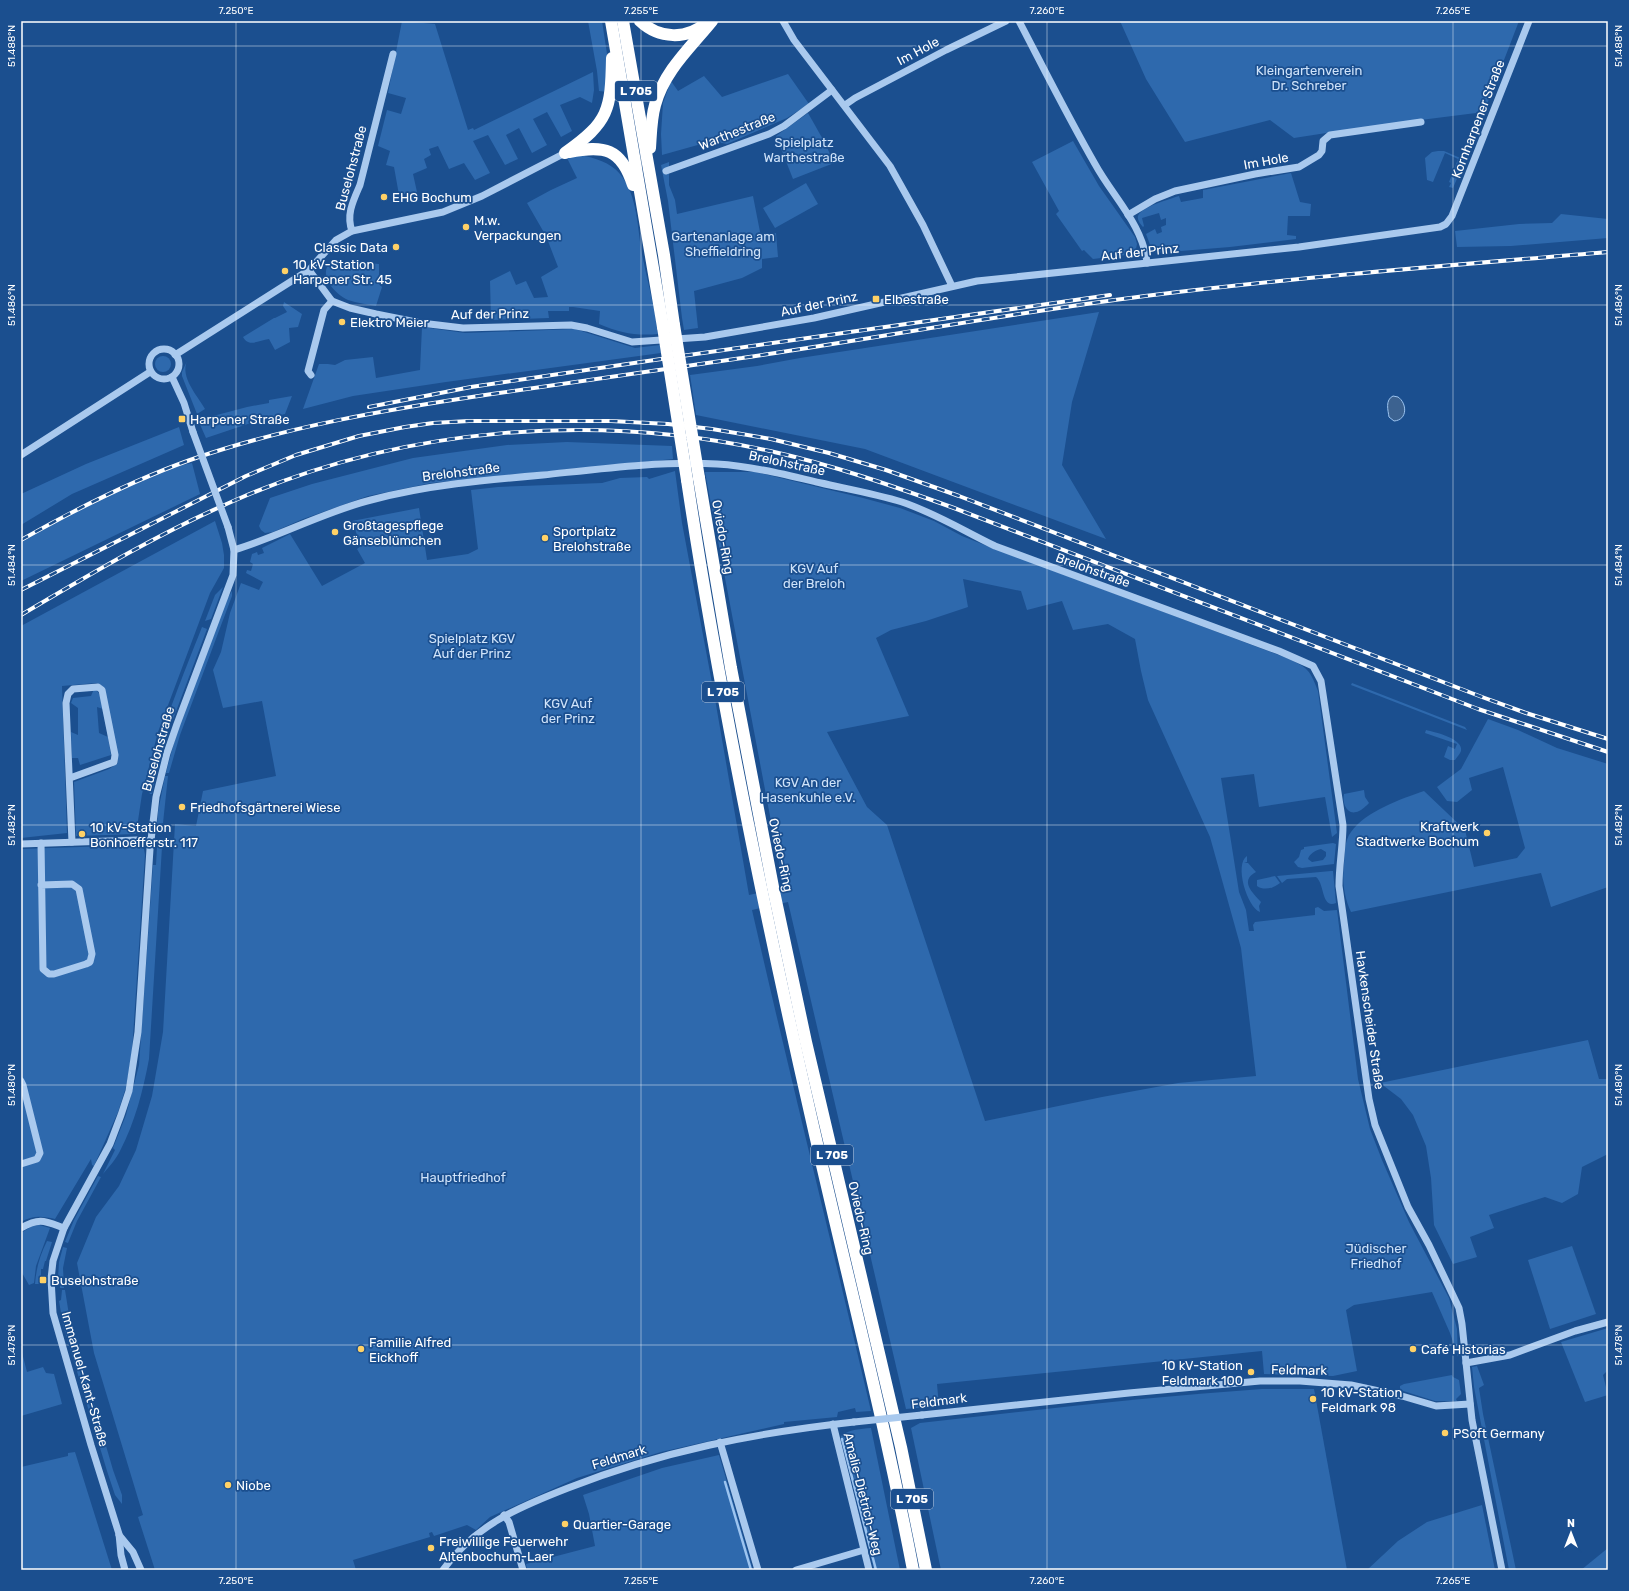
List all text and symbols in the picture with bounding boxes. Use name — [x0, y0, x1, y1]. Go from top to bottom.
text: 7.250°E — [218, 5, 254, 17]
text: 7.255°E — [624, 5, 658, 17]
text: 7.260°E — [1029, 5, 1065, 17]
text: 7.265°E — [1436, 5, 1470, 17]
text: 51.488°N — [6, 25, 18, 67]
text: 51.488°N — [1613, 25, 1625, 67]
street label: Im Hole — [894, 34, 942, 68]
street label: Kornharpener Straße — [1448, 58, 1508, 180]
park label: Kleingartenverein Dr. Schreber — [1256, 63, 1362, 93]
road number: L 705 — [615, 81, 657, 101]
street label: Warthestraße — [697, 109, 777, 153]
street label: Buselohstraße — [332, 124, 370, 212]
park label: Spielplatz Warthestraße — [763, 135, 845, 165]
street label: Im Hole — [1242, 150, 1290, 172]
place label: EHG Bochum — [392, 190, 472, 205]
marker: EHG Bochum — [379, 192, 389, 202]
place label: M.w. Verpackungen — [474, 213, 561, 244]
marker: M.w. Verpackungen — [461, 222, 471, 232]
park label: Gartenanlage am Sheffieldring — [671, 229, 775, 260]
place label: Classic Data — [314, 240, 388, 255]
street label: Auf der Prinz — [1100, 240, 1180, 264]
marker: Classic Data — [391, 242, 401, 252]
place label: 10 kV-Station Harpener Str. 45 — [293, 257, 392, 287]
marker: 10 kV-Station Harpener Str. 45 — [280, 266, 290, 276]
text: 51.486°N — [6, 284, 18, 326]
text: 51.486°N — [1613, 284, 1625, 326]
street label: Auf der Prinz — [779, 288, 859, 319]
place label: Elbestraße — [884, 292, 949, 307]
marker: Elbestraße — [871, 294, 881, 304]
street label: Auf der Prinz — [451, 306, 530, 322]
place label: Elektro Meier — [350, 315, 429, 330]
marker: Elektro Meier — [337, 317, 347, 327]
place label: Harpener Straße — [190, 412, 290, 427]
marker: Harpener Straße — [177, 414, 187, 424]
street label: Brelohstraße — [747, 448, 827, 478]
street label: Brelohstraße — [421, 460, 501, 484]
street label: Oviedo-Ring — [708, 499, 737, 575]
place label: Großtagespflege Gänseblümchen — [343, 518, 444, 548]
place label: Sportplatz Brelohstraße — [553, 524, 631, 554]
marker: Großtagespflege Gänseblümchen — [330, 527, 340, 537]
marker: Sportplatz Brelohstraße — [540, 533, 550, 543]
text: 51.484°N — [6, 544, 18, 586]
text: 51.484°N — [1613, 544, 1625, 586]
street label: Brelohstraße — [1054, 550, 1132, 590]
park label: KGV Auf der Breloh — [783, 561, 845, 591]
park label: Spielplatz KGV Auf der Prinz — [429, 631, 516, 661]
road number: L 705 — [702, 682, 744, 702]
park label: KGV Auf der Prinz — [541, 696, 595, 726]
street label: Buselohstraße — [139, 705, 177, 793]
park label: KGV An der Hasenkuhle e.V. — [761, 775, 855, 805]
place label: Friedhofsgärtnerei Wiese — [190, 800, 341, 816]
marker: Friedhofsgärtnerei Wiese — [177, 802, 187, 812]
text: 51.482°N — [6, 804, 18, 846]
text: 51.482°N — [1613, 804, 1625, 846]
street label: Oviedo-Ring — [765, 817, 796, 894]
place label: Kraftwerk Stadtwerke Bochum — [1356, 819, 1479, 849]
place label: 10 kV-Station Bonhoefferstr. 117 — [90, 820, 198, 850]
marker: Kraftwerk Stadtwerke Bochum — [1482, 828, 1492, 838]
marker: 10 kV-Station Bonhoefferstr. 117 — [77, 829, 87, 839]
street label: Havkenscheider Straße — [1353, 950, 1387, 1090]
text: 51.480°N — [6, 1064, 18, 1106]
text: 51.480°N — [1613, 1064, 1625, 1106]
road number: L 705 — [811, 1145, 853, 1165]
park label: Hauptfriedhof — [420, 1170, 506, 1185]
street label: Oviedo-Ring — [844, 1180, 877, 1257]
park label: Jüdischer Friedhof — [1346, 1241, 1406, 1271]
place label: Buselohstraße — [51, 1273, 139, 1288]
marker: Buselohstraße — [38, 1275, 48, 1285]
street label: Immanuel-Kant-Straße — [58, 1310, 112, 1448]
text: 51.478°N — [6, 1325, 18, 1365]
text: 51.478°N — [1613, 1325, 1625, 1365]
place label: Familie Alfred Eickhoff — [369, 1335, 451, 1365]
place label: Café Historias — [1421, 1342, 1506, 1357]
marker: Familie Alfred Eickhoff — [356, 1344, 366, 1354]
marker: Café Historias — [1408, 1344, 1418, 1354]
place label: 10 kV-Station Feldmark 100 — [1162, 1358, 1243, 1388]
street label: Feldmark — [1271, 1362, 1327, 1378]
marker: 10 kV-Station Feldmark 100 — [1246, 1367, 1256, 1377]
place label: 10 kV-Station Feldmark 98 — [1321, 1385, 1402, 1415]
street label: Feldmark — [910, 1390, 968, 1412]
marker: 10 kV-Station Feldmark 98 — [1308, 1394, 1318, 1404]
place label: PSoft Germany — [1453, 1426, 1545, 1441]
marker: PSoft Germany — [1440, 1428, 1450, 1438]
street label: Amalie-Dietrich-Weg — [840, 1431, 886, 1557]
street label: Feldmark — [590, 1442, 648, 1472]
place label: Niobe — [236, 1478, 271, 1493]
marker: Niobe — [223, 1480, 233, 1490]
road number: L 705 — [891, 1489, 933, 1509]
north arrow — [1551, 1513, 1591, 1553]
place label: Quartier-Garage — [573, 1517, 671, 1533]
text: N — [1567, 1517, 1575, 1530]
marker: Quartier-Garage — [560, 1519, 570, 1529]
place label: Freiwillige Feuerwehr Altenbochum-Laer — [439, 1534, 568, 1564]
marker: Freiwillige Feuerwehr Altenbochum-Laer — [426, 1543, 436, 1553]
text: 7.250°E — [218, 1575, 254, 1587]
text: 7.255°E — [624, 1575, 658, 1587]
text: 7.260°E — [1029, 1575, 1065, 1587]
text: 7.265°E — [1436, 1575, 1470, 1587]

